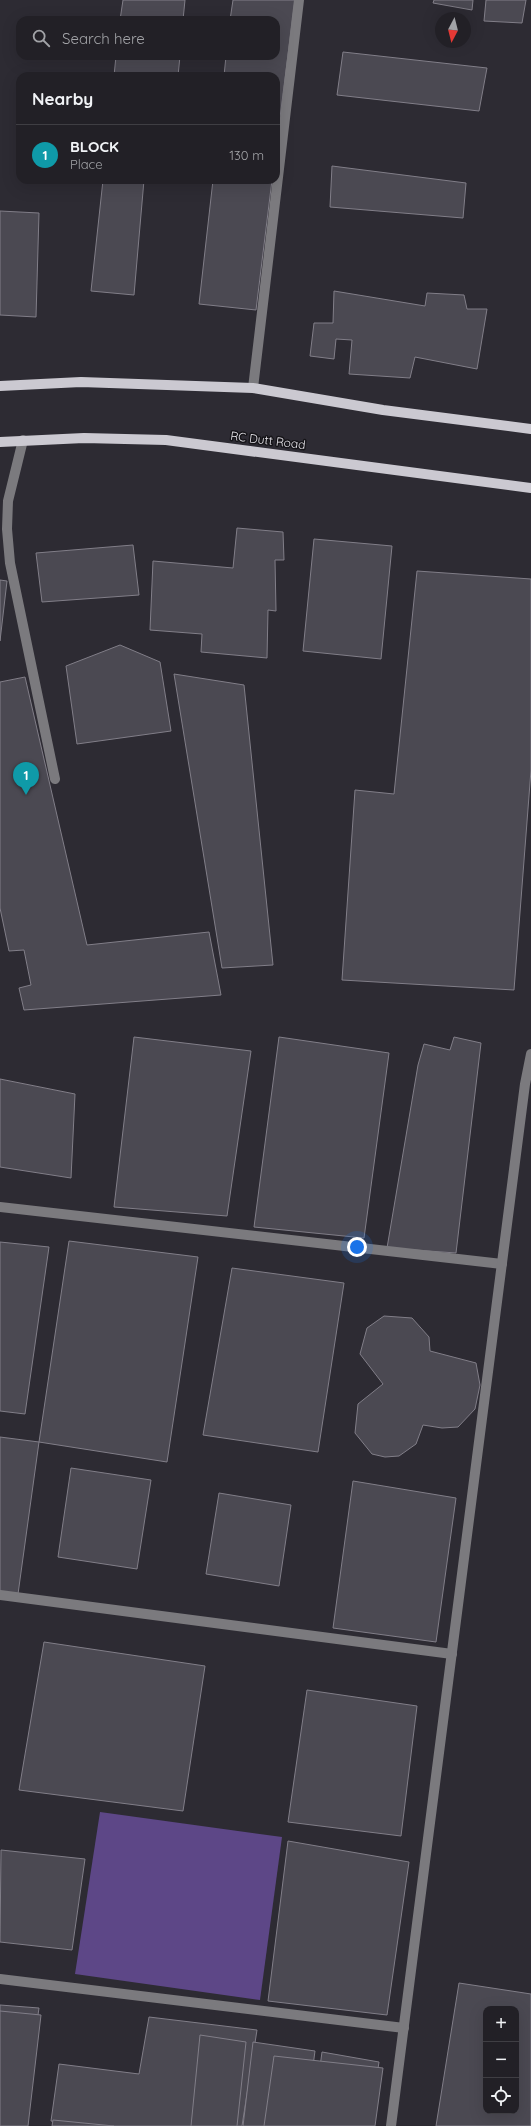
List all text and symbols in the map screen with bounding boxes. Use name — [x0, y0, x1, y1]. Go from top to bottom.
north arrow — [435, 12, 471, 48]
search box — [16, 16, 280, 60]
icon: search — [30, 27, 52, 49]
text: Search here — [62, 29, 145, 48]
text: Nearby — [32, 88, 93, 109]
text: BLOCK — [70, 137, 119, 156]
text: 1 — [42, 147, 48, 163]
text: 130 m — [229, 147, 264, 163]
text: Place — [70, 156, 103, 172]
street label: RC Dutt Road — [230, 428, 306, 452]
pin: 1 — [13, 762, 39, 795]
your location — [347, 1237, 367, 1257]
map controls — [483, 2006, 519, 2114]
button: + — [483, 2006, 519, 2042]
button: − — [483, 2042, 519, 2078]
button: locate — [483, 2078, 519, 2114]

